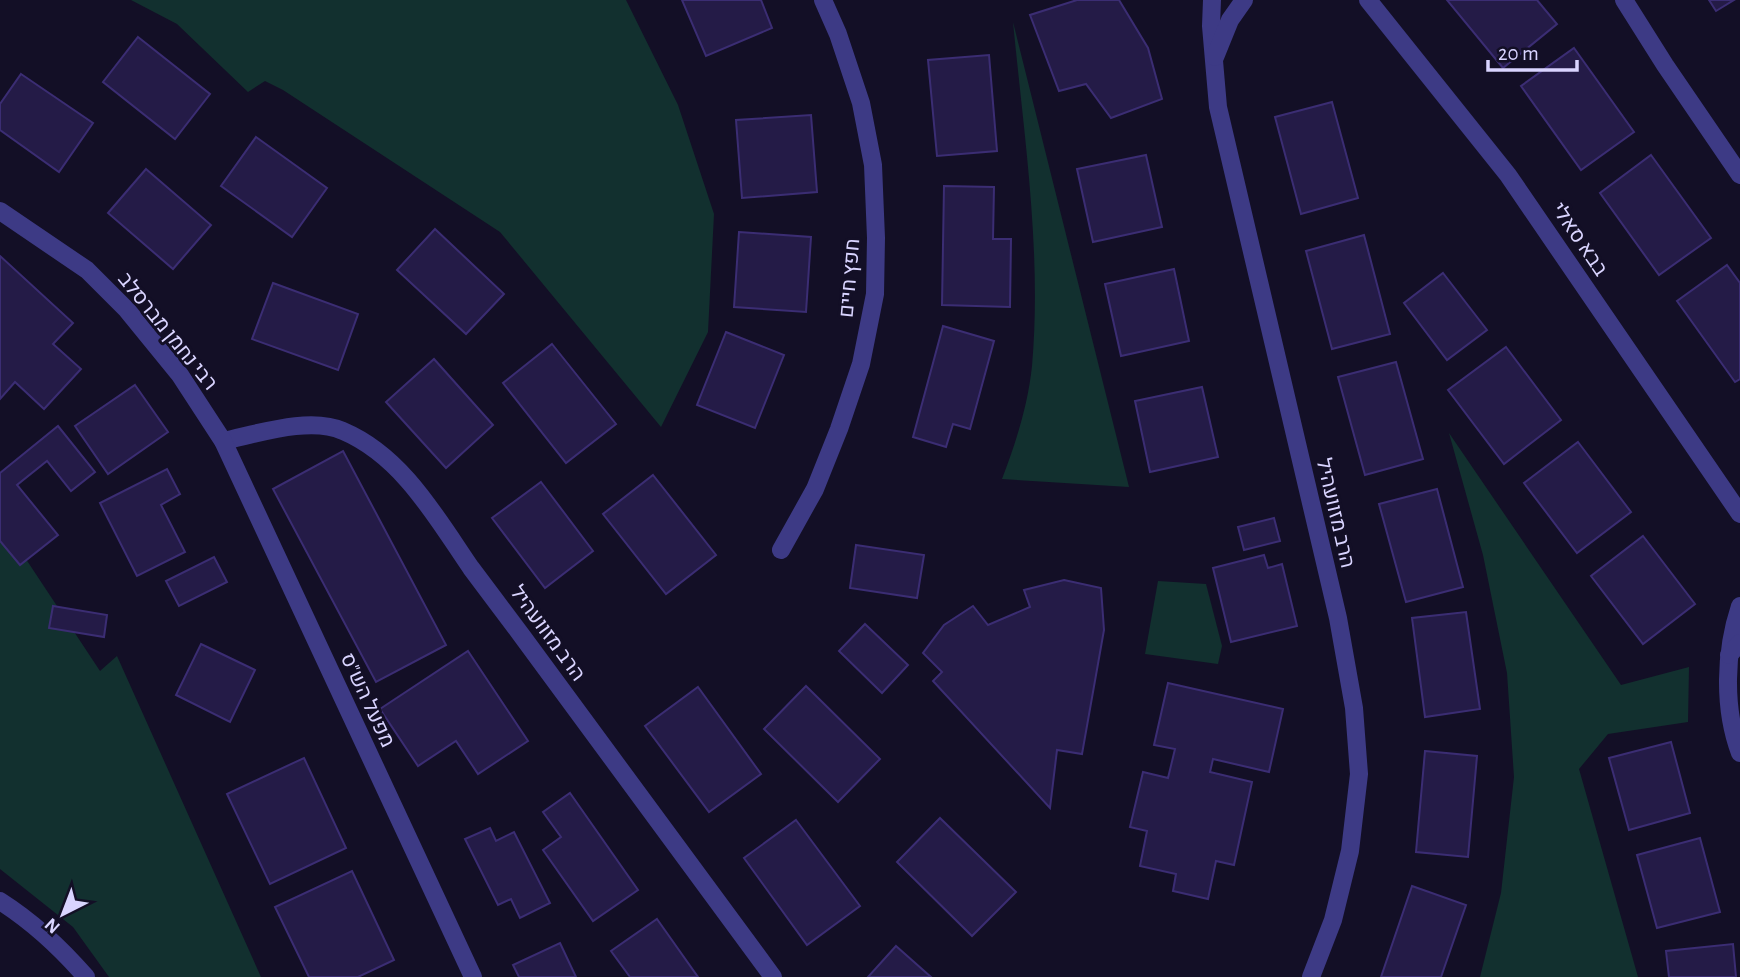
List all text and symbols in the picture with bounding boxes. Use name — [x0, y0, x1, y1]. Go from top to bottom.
scale bar — [1488, 28, 1577, 72]
text: 20 m — [1498, 43, 1539, 64]
street label: בבא סאלי — [1548, 199, 1612, 280]
street label: חפץ חיים — [836, 238, 863, 318]
street label: רבי נחמן מברסלב — [114, 269, 221, 394]
street label: הרב מזוועהיל — [1313, 456, 1358, 570]
street label: הרב מזוועהיל — [506, 582, 589, 685]
street label: מפעל הש"ס — [337, 650, 398, 750]
north arrow — [28, 879, 98, 949]
text: N — [41, 914, 64, 937]

